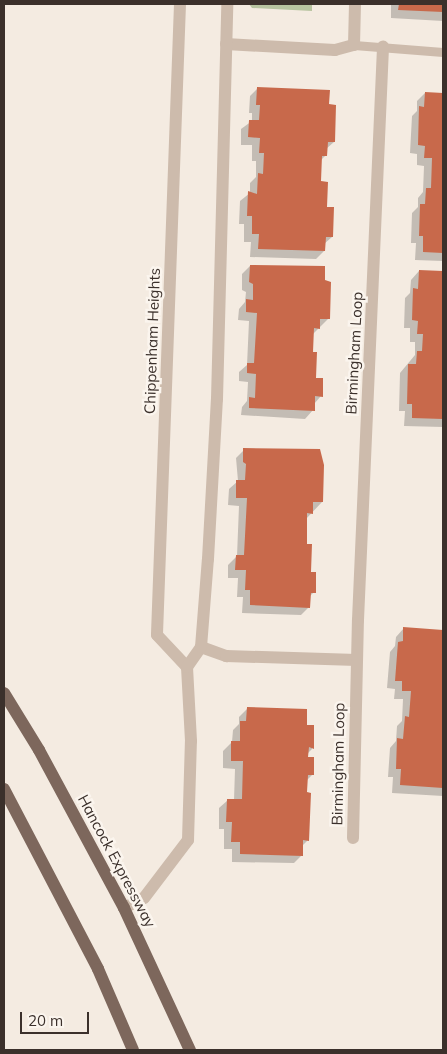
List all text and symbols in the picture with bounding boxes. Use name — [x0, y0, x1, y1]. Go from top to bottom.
street label: Chippenham Heights — [140, 268, 164, 414]
street label: Birmingham Loop — [342, 291, 366, 415]
street label: Birmingham Loop — [328, 702, 348, 826]
street label: Hancock Expressway — [74, 791, 160, 931]
scale bar — [22, 1002, 91, 1034]
text: 20 m — [28, 1011, 63, 1030]

